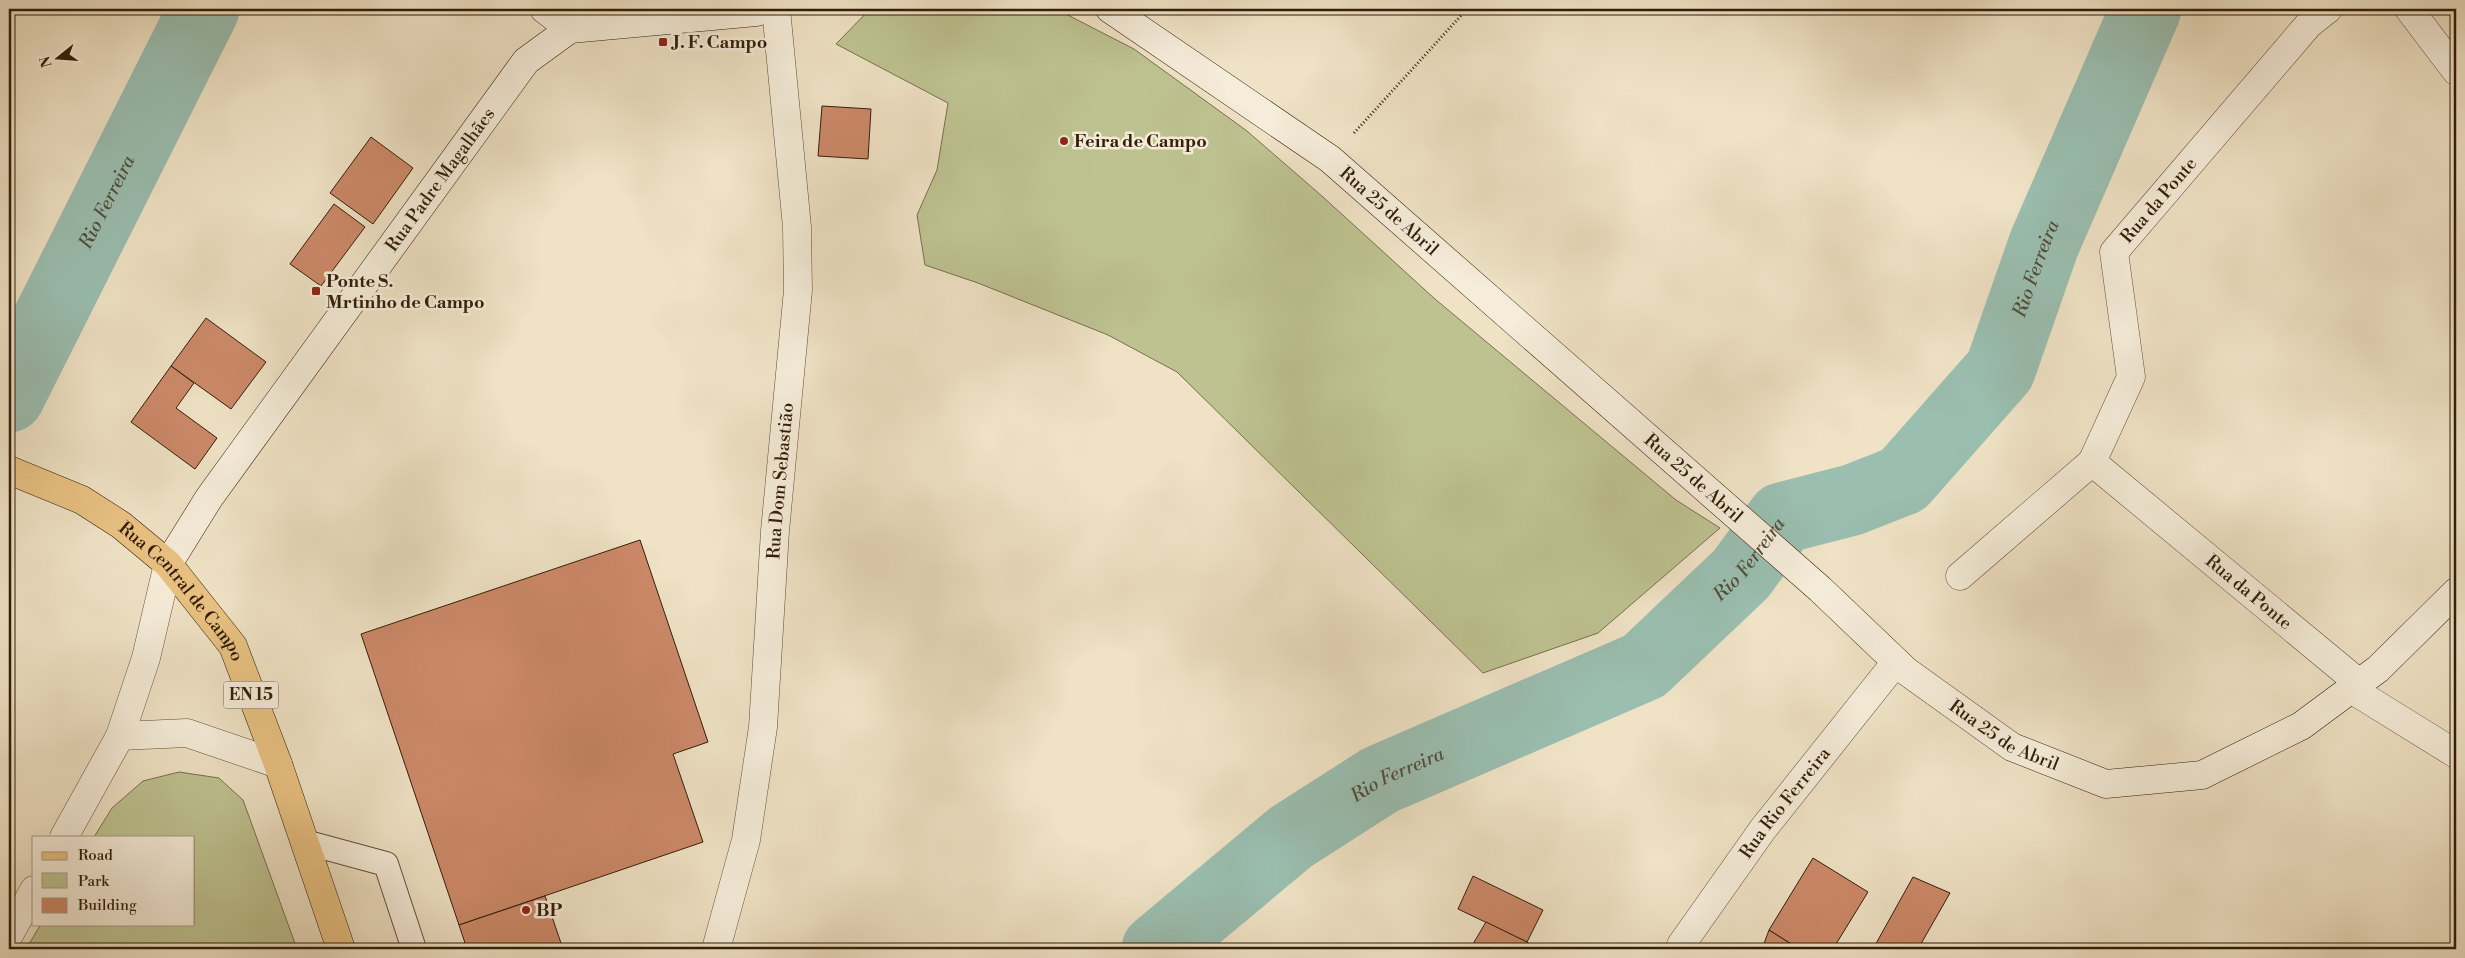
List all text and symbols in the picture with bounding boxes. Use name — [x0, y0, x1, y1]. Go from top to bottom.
place label: J. F. Campo — [670, 31, 767, 54]
north arrow — [32, 32, 82, 82]
marker: J. F. Campo — [657, 36, 669, 48]
text: N — [36, 54, 57, 69]
street label: Rua Padre Magalhães — [380, 103, 500, 256]
place label: Feira de Campo — [1074, 130, 1207, 153]
marker: Feira de Campo — [1058, 135, 1070, 147]
water label: Rio Ferreira — [73, 151, 141, 254]
street label: Rua da Ponte — [2115, 152, 2202, 248]
street label: Rua 25 de Abril — [1335, 161, 1444, 261]
water label: Rio Ferreira — [2007, 216, 2065, 321]
place label: Ponte S. Mrtinho de Campo — [326, 270, 485, 314]
marker: Ponte S. Mrtinho de Campo — [310, 285, 322, 297]
street label: Rua Dom Sebastião — [762, 401, 799, 560]
street label: Rua 25 de Abril — [1639, 428, 1748, 528]
water label: Rio Ferreira — [1707, 512, 1791, 607]
street label: Rua Central de Campo — [114, 516, 249, 665]
street label: Rua da Ponte — [2201, 549, 2297, 634]
road number: EN 15 — [224, 682, 278, 708]
street label: Rua 25 de Abril — [1945, 694, 2063, 776]
water label: Rio Ferreira — [1345, 742, 1448, 808]
street label: Rua Rio Ferreira — [1734, 742, 1836, 863]
legend — [32, 836, 195, 926]
text: Road — [78, 846, 113, 865]
text: Park — [78, 872, 110, 891]
text: Building — [77, 896, 137, 915]
place label: BP — [536, 899, 563, 922]
marker: BP — [520, 904, 532, 916]

